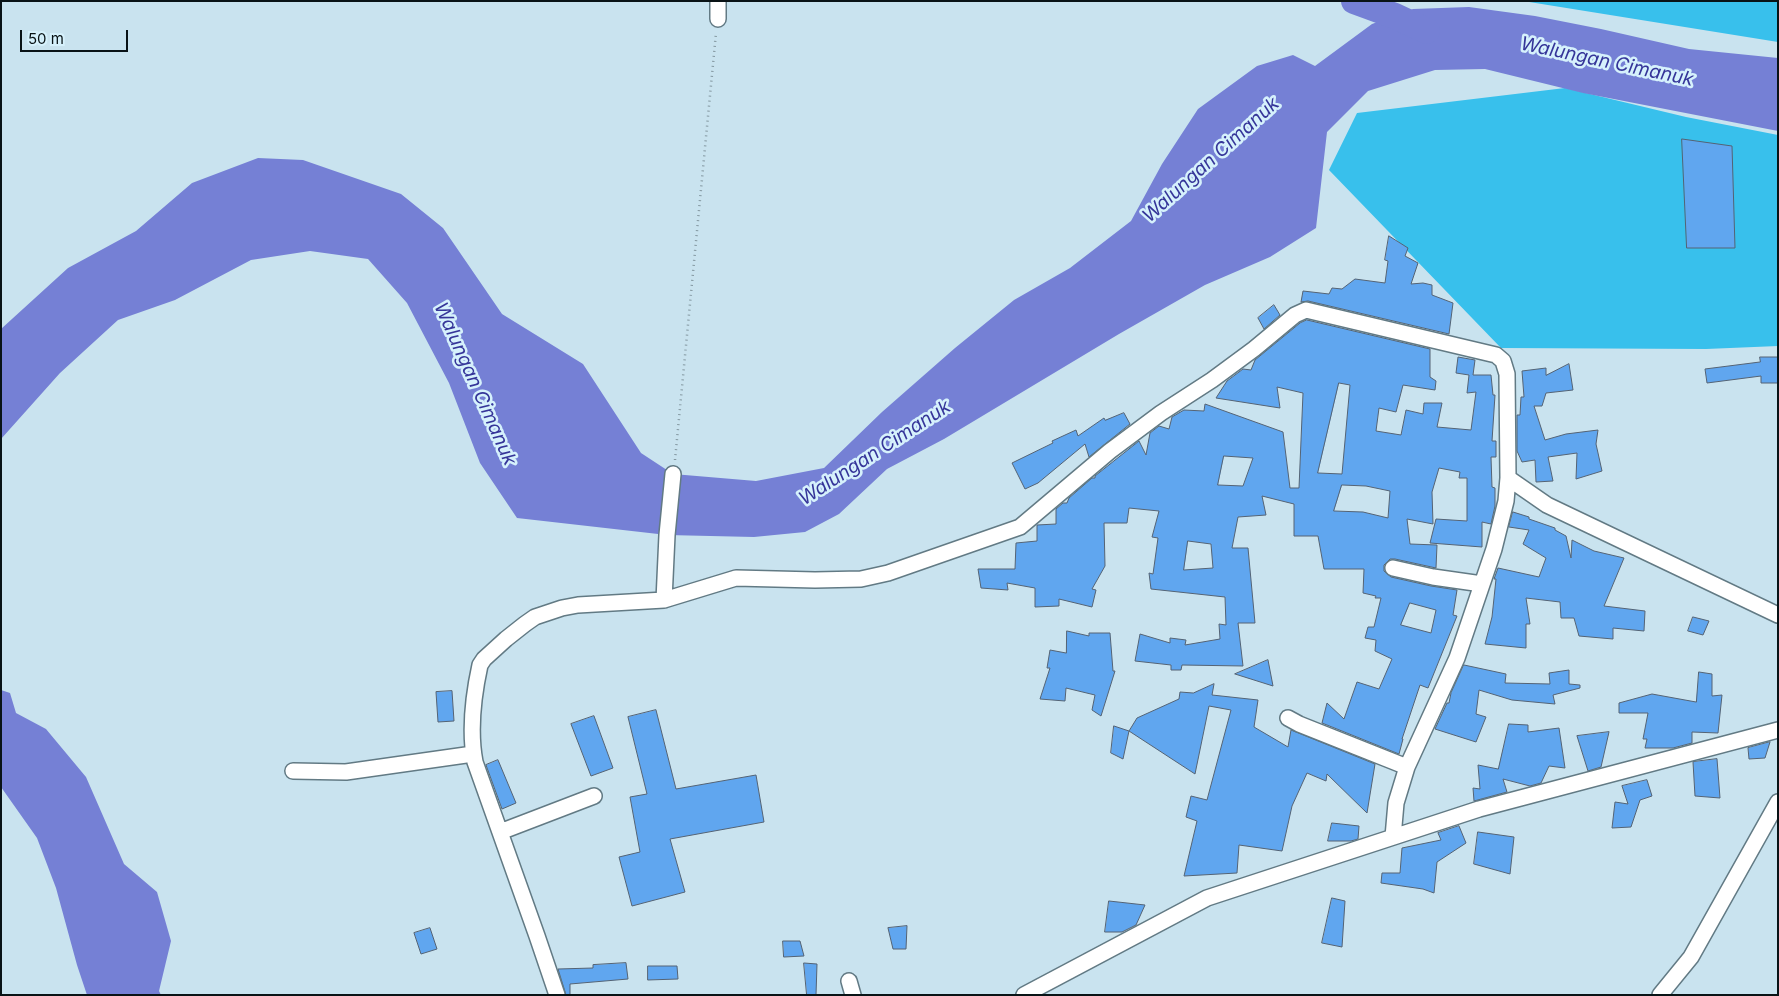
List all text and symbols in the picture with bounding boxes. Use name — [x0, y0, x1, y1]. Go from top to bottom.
scale bar — [22, 20, 130, 52]
text: 50 m — [28, 29, 64, 48]
water label: Walungan Cimanuk — [1519, 33, 1695, 91]
water label: Walungan Cimanuk — [1138, 93, 1284, 227]
water label: Walungan Cimanuk — [429, 299, 521, 469]
water label: Walungan Cimanuk — [795, 395, 955, 511]

